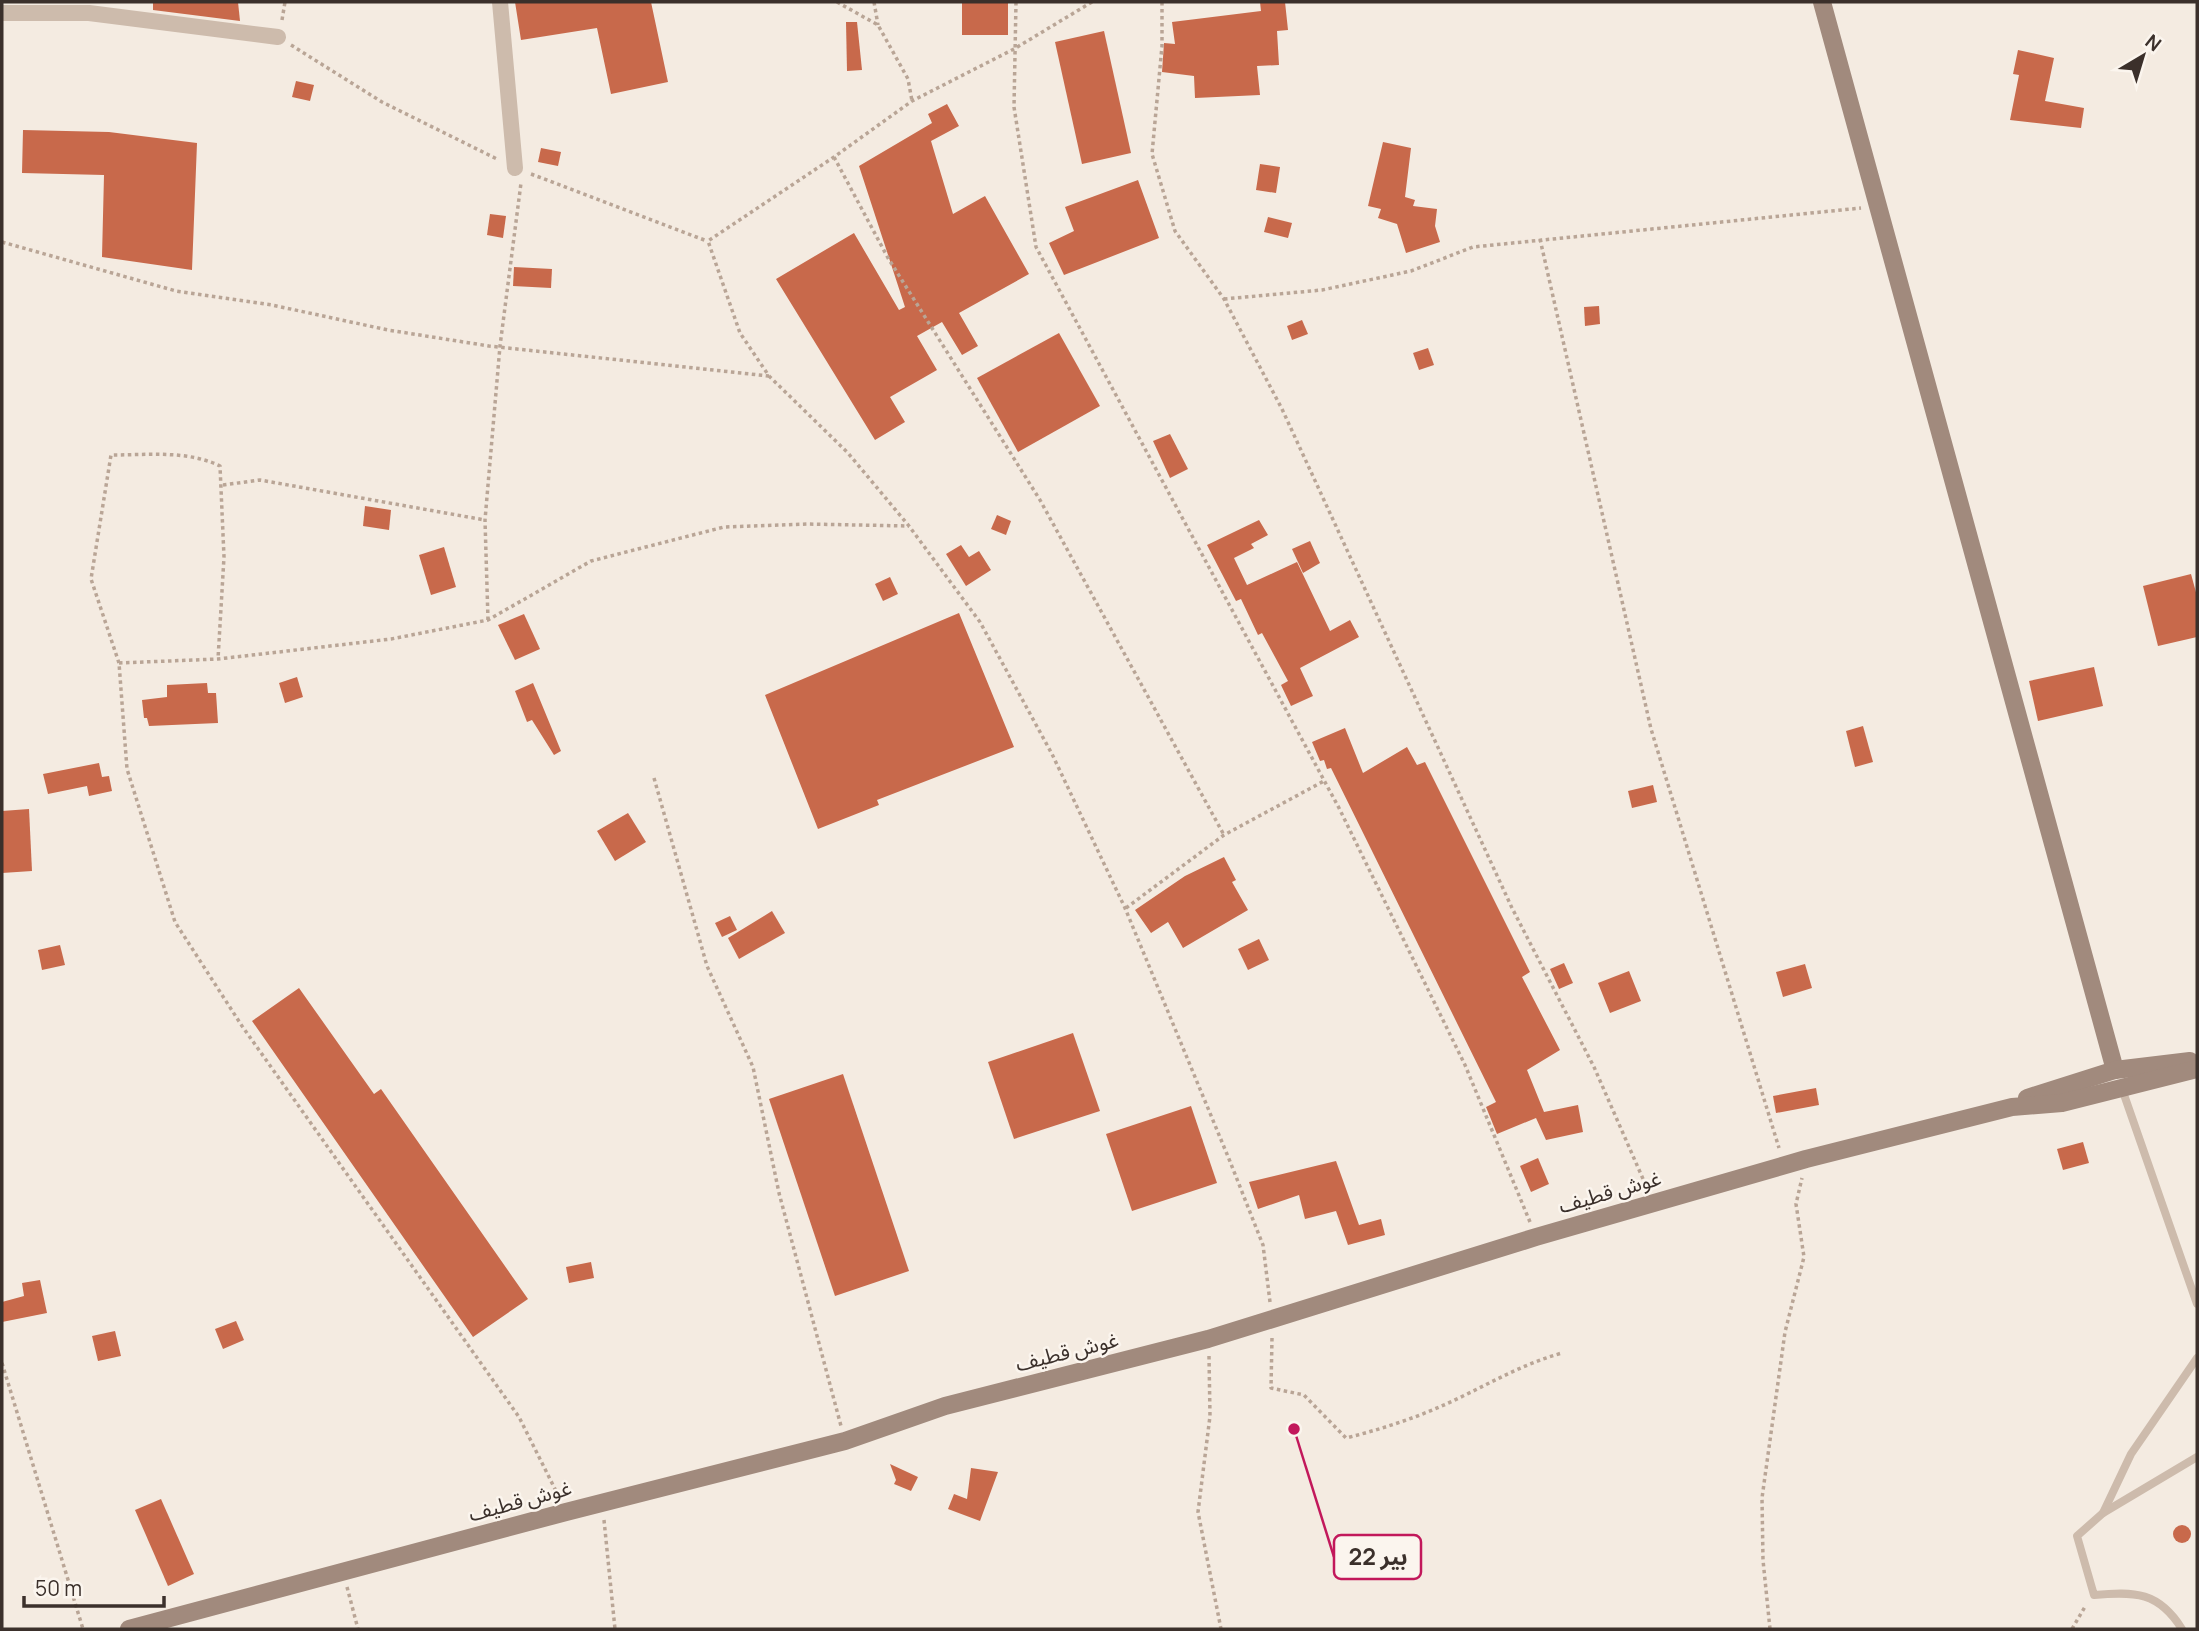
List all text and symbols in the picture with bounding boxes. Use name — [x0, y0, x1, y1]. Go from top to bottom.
north arrow — [2108, 21, 2178, 91]
text: N — [2140, 28, 2167, 57]
street label: غوش قطيف — [1555, 1163, 1664, 1219]
street label: غوش قطيف — [1012, 1325, 1121, 1377]
street label: غوش قطيف — [465, 1473, 574, 1527]
callout: بير 22 — [1334, 1535, 1421, 1579]
text: بير 22 — [1348, 1540, 1408, 1572]
scale bar — [24, 1564, 164, 1608]
text: 50 m — [35, 1574, 82, 1602]

